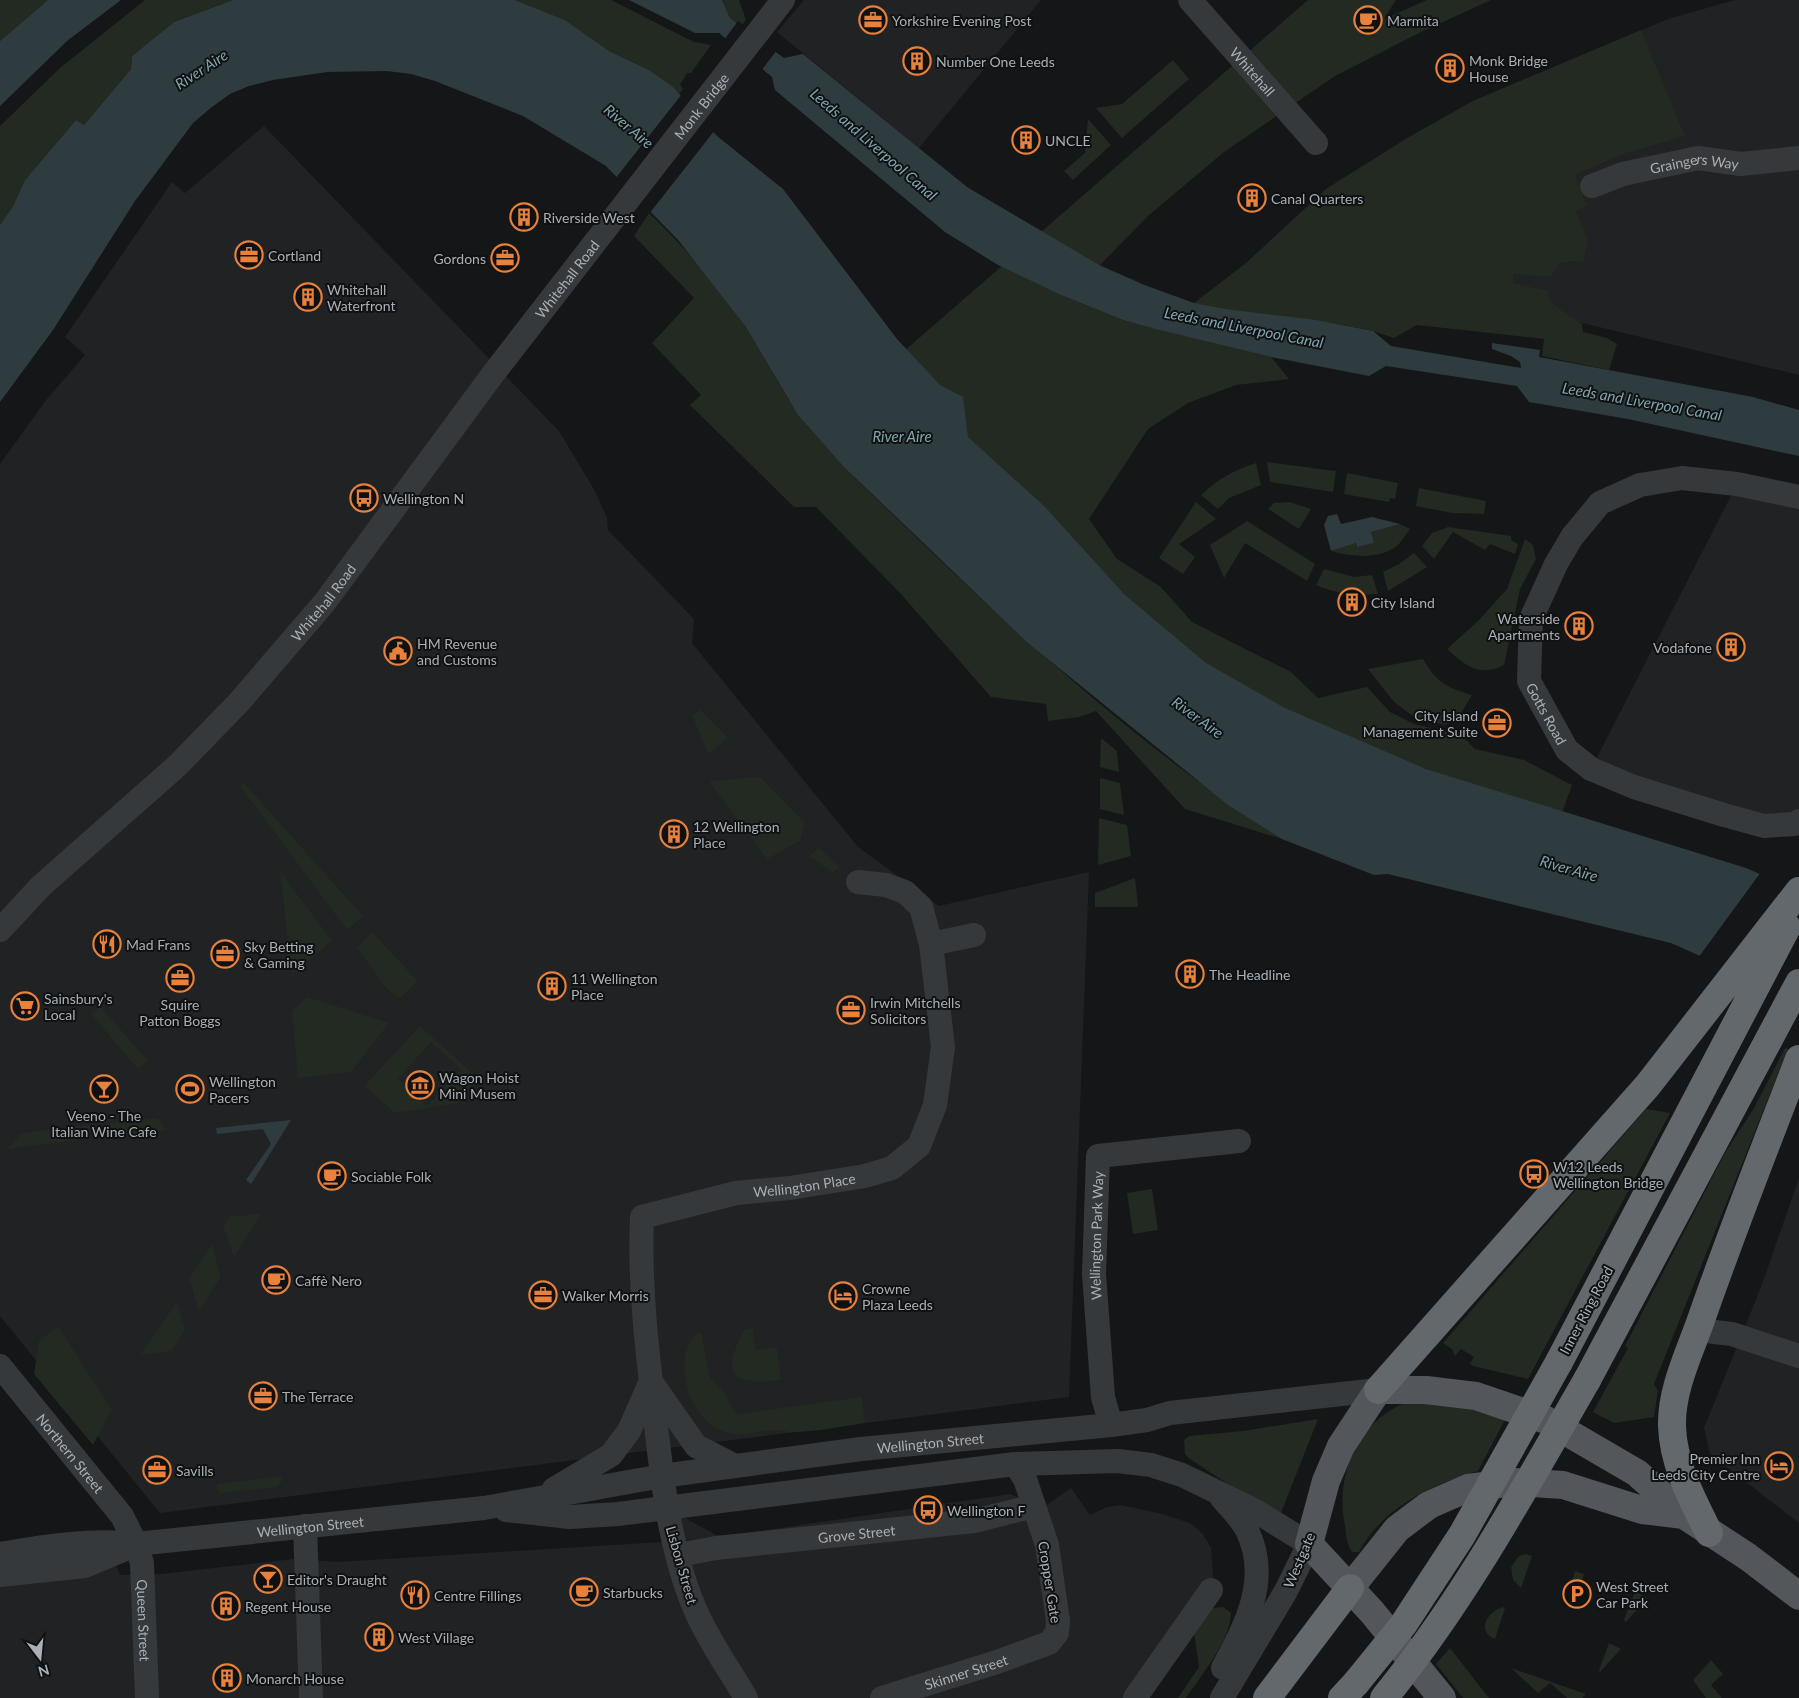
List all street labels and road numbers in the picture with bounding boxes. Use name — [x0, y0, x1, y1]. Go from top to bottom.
street label: Whitehall — [1227, 43, 1279, 99]
street label: Monk Bridge — [670, 69, 732, 142]
street label: Graingers Way — [1648, 149, 1741, 177]
street label: Whitehall Road — [531, 237, 602, 321]
street label: Whitehall Road — [287, 560, 359, 644]
street label: Gotts Road — [1523, 679, 1571, 747]
street label: Wellington Place — [752, 1169, 857, 1200]
street label: Wellington Park Way — [1085, 1170, 1106, 1301]
street label: Inner Ring Road — [1556, 1263, 1616, 1357]
street label: Northern Street — [33, 1410, 108, 1496]
street label: Wellington Street — [876, 1429, 985, 1456]
street label: Wellington Street — [256, 1512, 365, 1540]
street label: Grove Street — [817, 1521, 896, 1546]
street label: Lisbon Street — [663, 1524, 701, 1606]
street label: Westgate — [1280, 1530, 1318, 1590]
street label: Cropper Gate — [1035, 1540, 1065, 1624]
street label: Queen Street — [134, 1579, 154, 1662]
street label: Skinner Street — [922, 1650, 1010, 1693]

